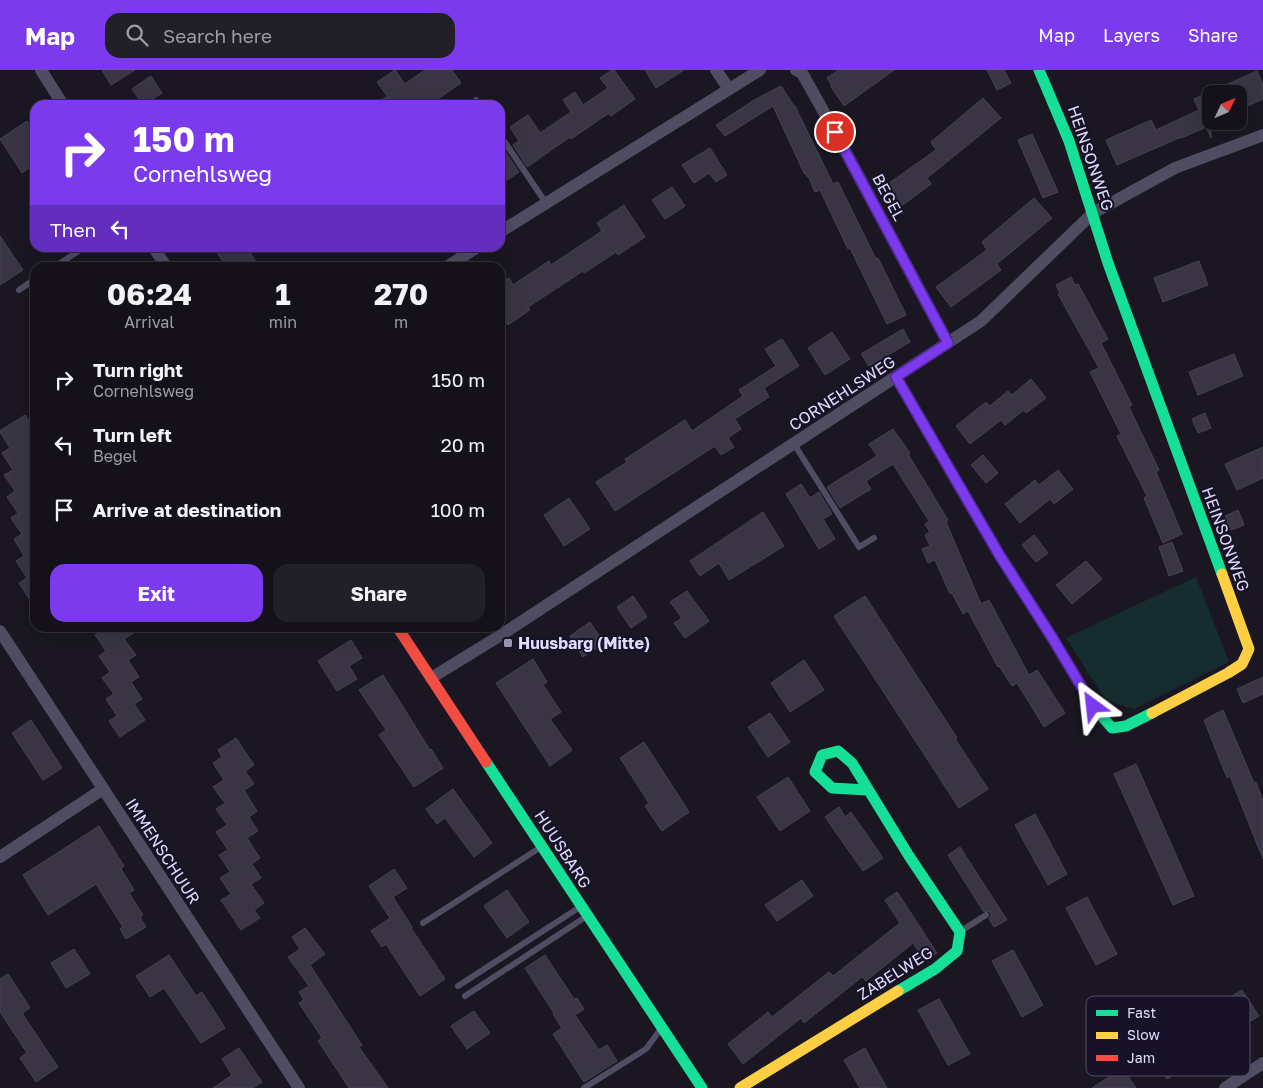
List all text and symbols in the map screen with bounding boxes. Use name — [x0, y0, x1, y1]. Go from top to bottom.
search box — [105, 13, 455, 58]
text: Map — [25, 21, 75, 50]
icon: search — [123, 21, 151, 49]
text: Search here — [163, 24, 272, 47]
text: Map — [1038, 24, 1075, 46]
text: Layers — [1103, 24, 1160, 46]
text: Share — [1188, 24, 1238, 46]
north arrow — [1202, 85, 1248, 130]
map controls — [1202, 85, 1247, 130]
street label: HEINSONWEG — [1064, 103, 1118, 213]
pin — [814, 111, 856, 153]
text: 150 m — [133, 118, 235, 160]
icon: arrive — [821, 118, 849, 146]
icon: right — [50, 120, 115, 185]
text: Cornehlsweg — [133, 160, 272, 187]
street label: BEGEL — [868, 170, 910, 224]
icon: left — [106, 215, 134, 243]
text: Then — [50, 218, 96, 241]
text: 06:24 — [107, 276, 192, 312]
text: 1 — [275, 276, 291, 312]
text: 270 — [374, 276, 428, 312]
text: Arrival — [124, 312, 175, 332]
text: min — [269, 312, 297, 332]
text: m — [394, 312, 408, 332]
street label: CORNEHLSWEG — [785, 351, 899, 435]
text: Turn right — [93, 358, 183, 381]
icon: right — [50, 366, 78, 394]
text: 150 m — [431, 368, 485, 391]
text: Cornehlsweg — [93, 381, 194, 401]
text: Turn left — [93, 423, 172, 446]
icon: left — [50, 431, 78, 459]
text: 20 m — [441, 433, 485, 456]
text: Begel — [93, 446, 137, 466]
street label: HEINSONWEG — [1198, 484, 1254, 594]
icon: arrive — [50, 496, 78, 524]
text: Arrive at destination — [93, 498, 281, 521]
text: 100 m — [431, 498, 485, 521]
button: Exit — [50, 564, 263, 622]
button: Share — [273, 564, 485, 622]
place label: Huusbarg (Mitte) — [518, 633, 650, 653]
marker: Huusbarg (Mitte) — [502, 637, 514, 649]
position arrow — [1066, 679, 1118, 731]
street label: IMMENSCHUUR — [121, 794, 205, 908]
street label: HUUSBARG — [530, 806, 596, 892]
street label: ZABELWEG — [854, 942, 936, 1004]
legend — [1086, 996, 1250, 1076]
text: Fast — [1127, 1004, 1156, 1021]
text: Slow — [1127, 1026, 1160, 1043]
text: Jam — [1127, 1049, 1155, 1066]

